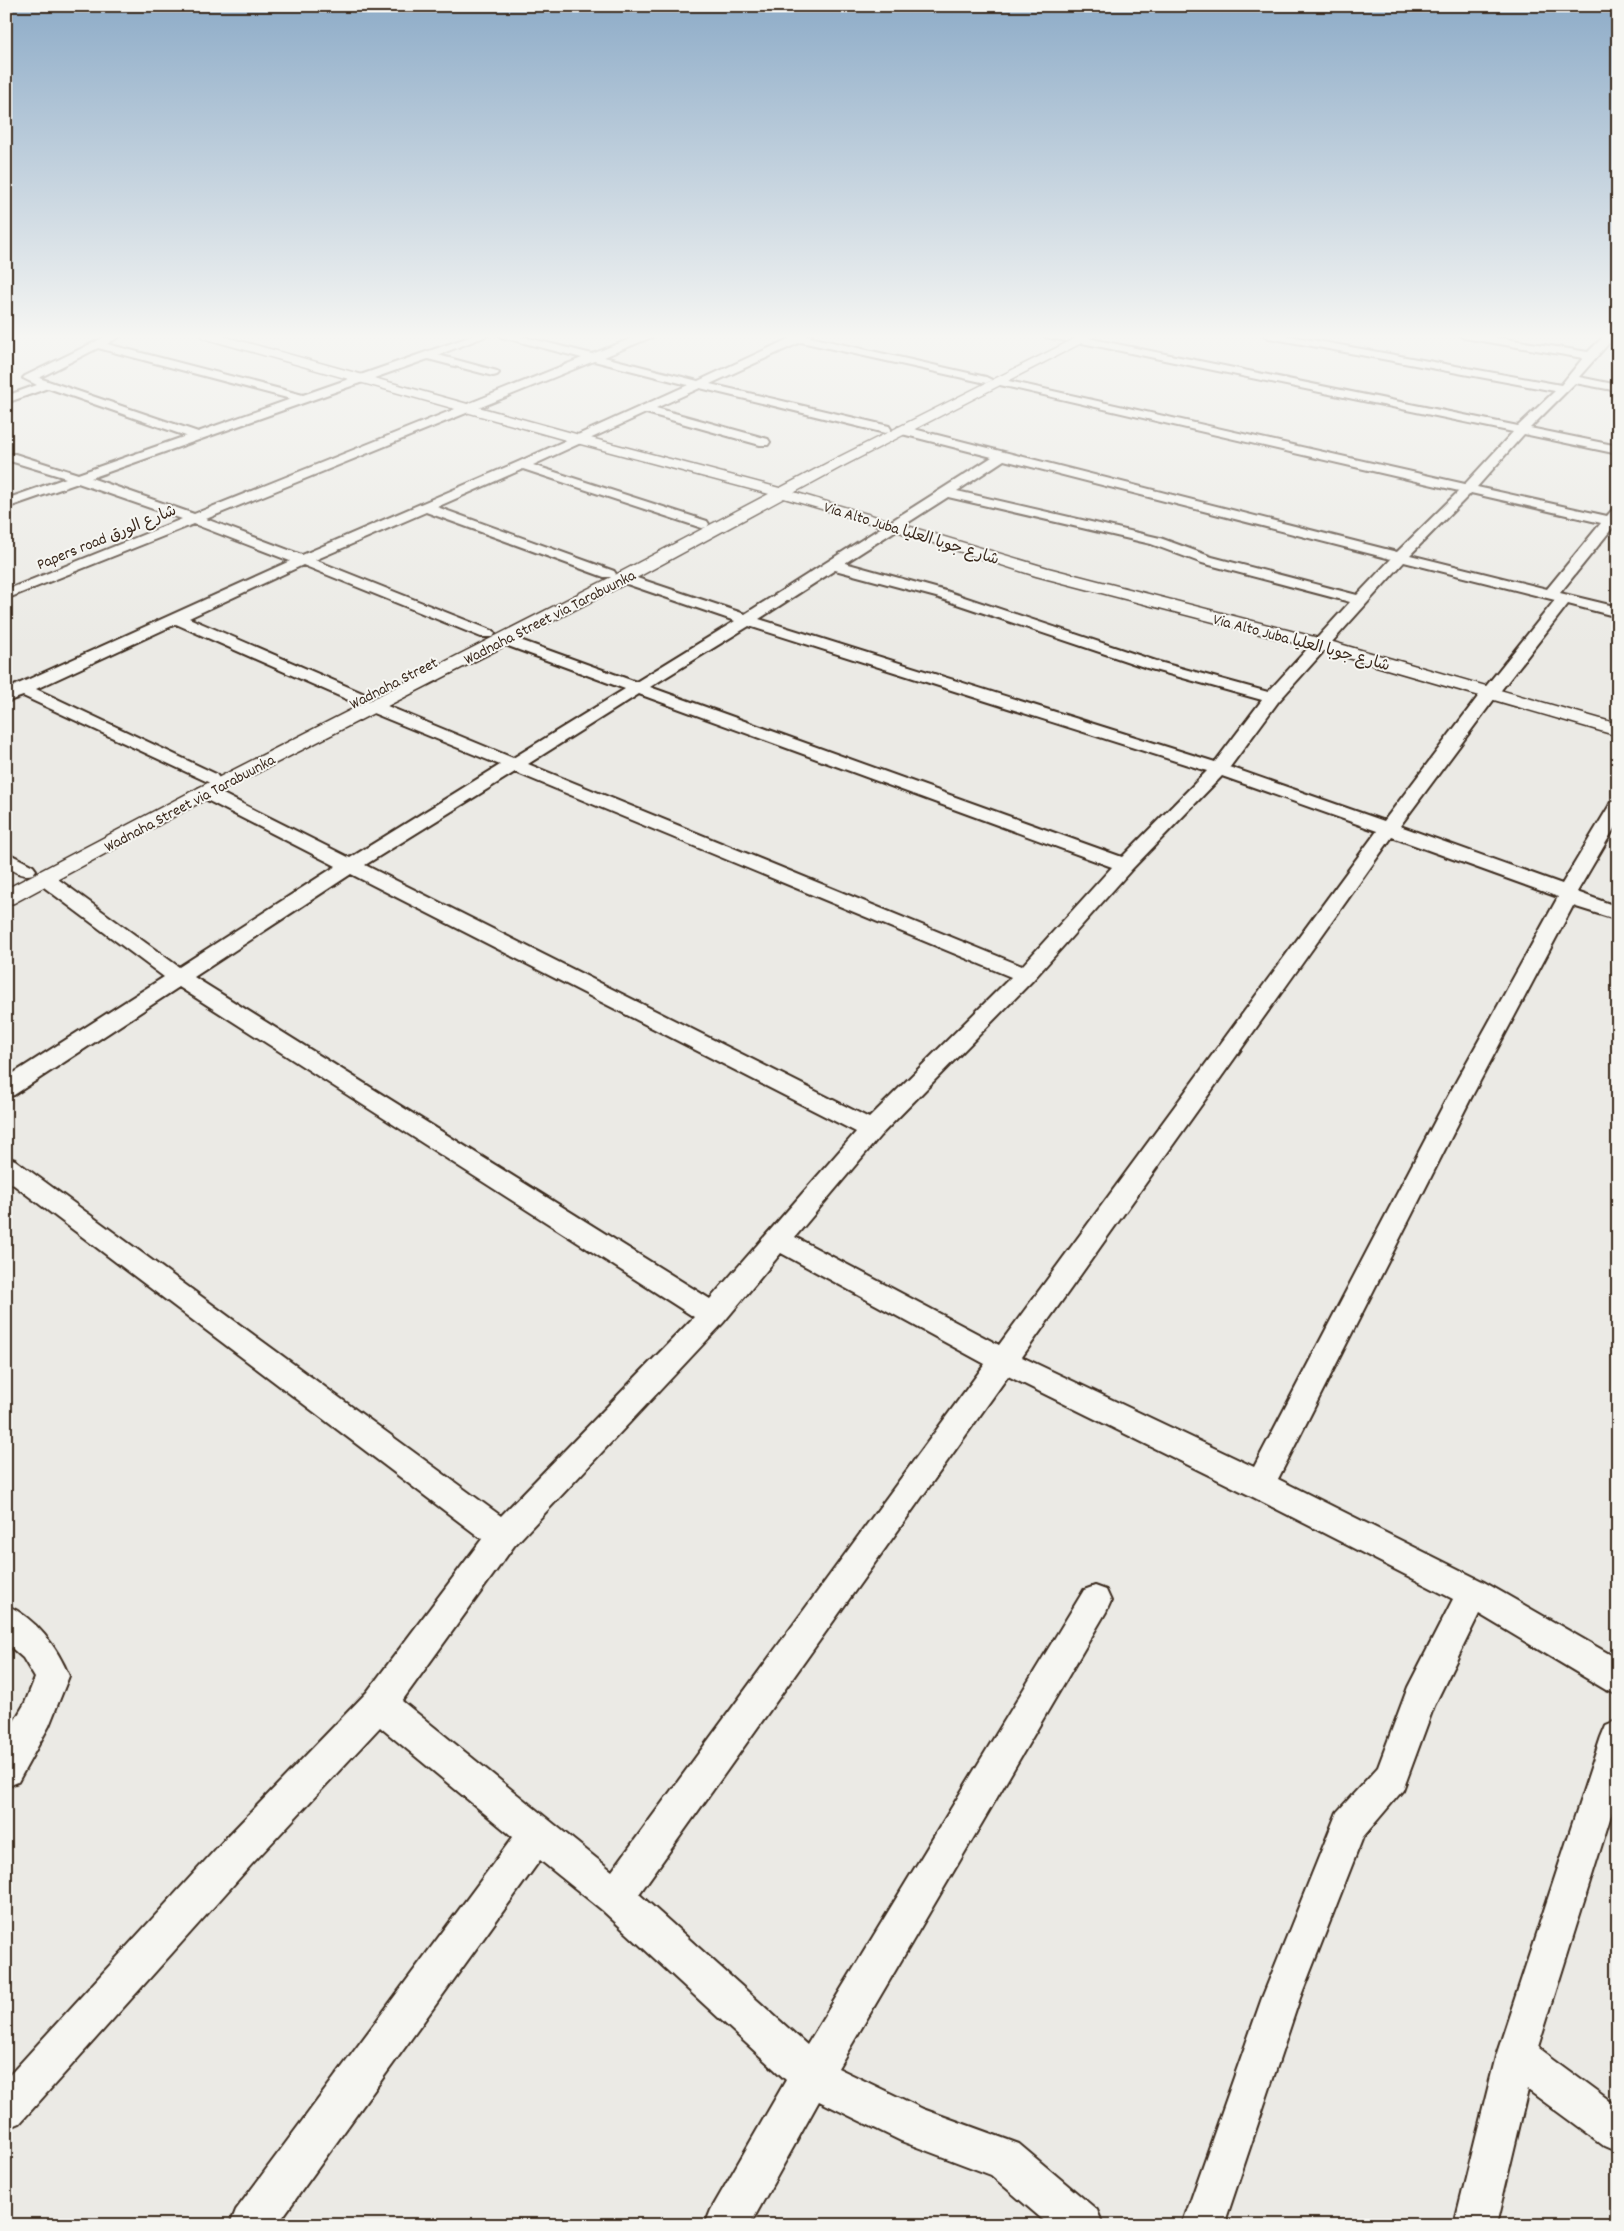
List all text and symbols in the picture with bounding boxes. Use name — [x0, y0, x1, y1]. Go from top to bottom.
street label: Via Alto Juba شارع جوبا العليا — [821, 497, 1002, 572]
street label: Papers road شارع الورق — [34, 500, 180, 577]
street label: Wadnaha Street via Tarabuunka — [460, 565, 641, 672]
street label: Via Alto Juba شارع جوبا العليا — [1210, 609, 1392, 678]
street label: Wadnaha Street — [346, 652, 442, 716]
street label: Wadnaha Street via Tarabuunka — [101, 749, 280, 859]

